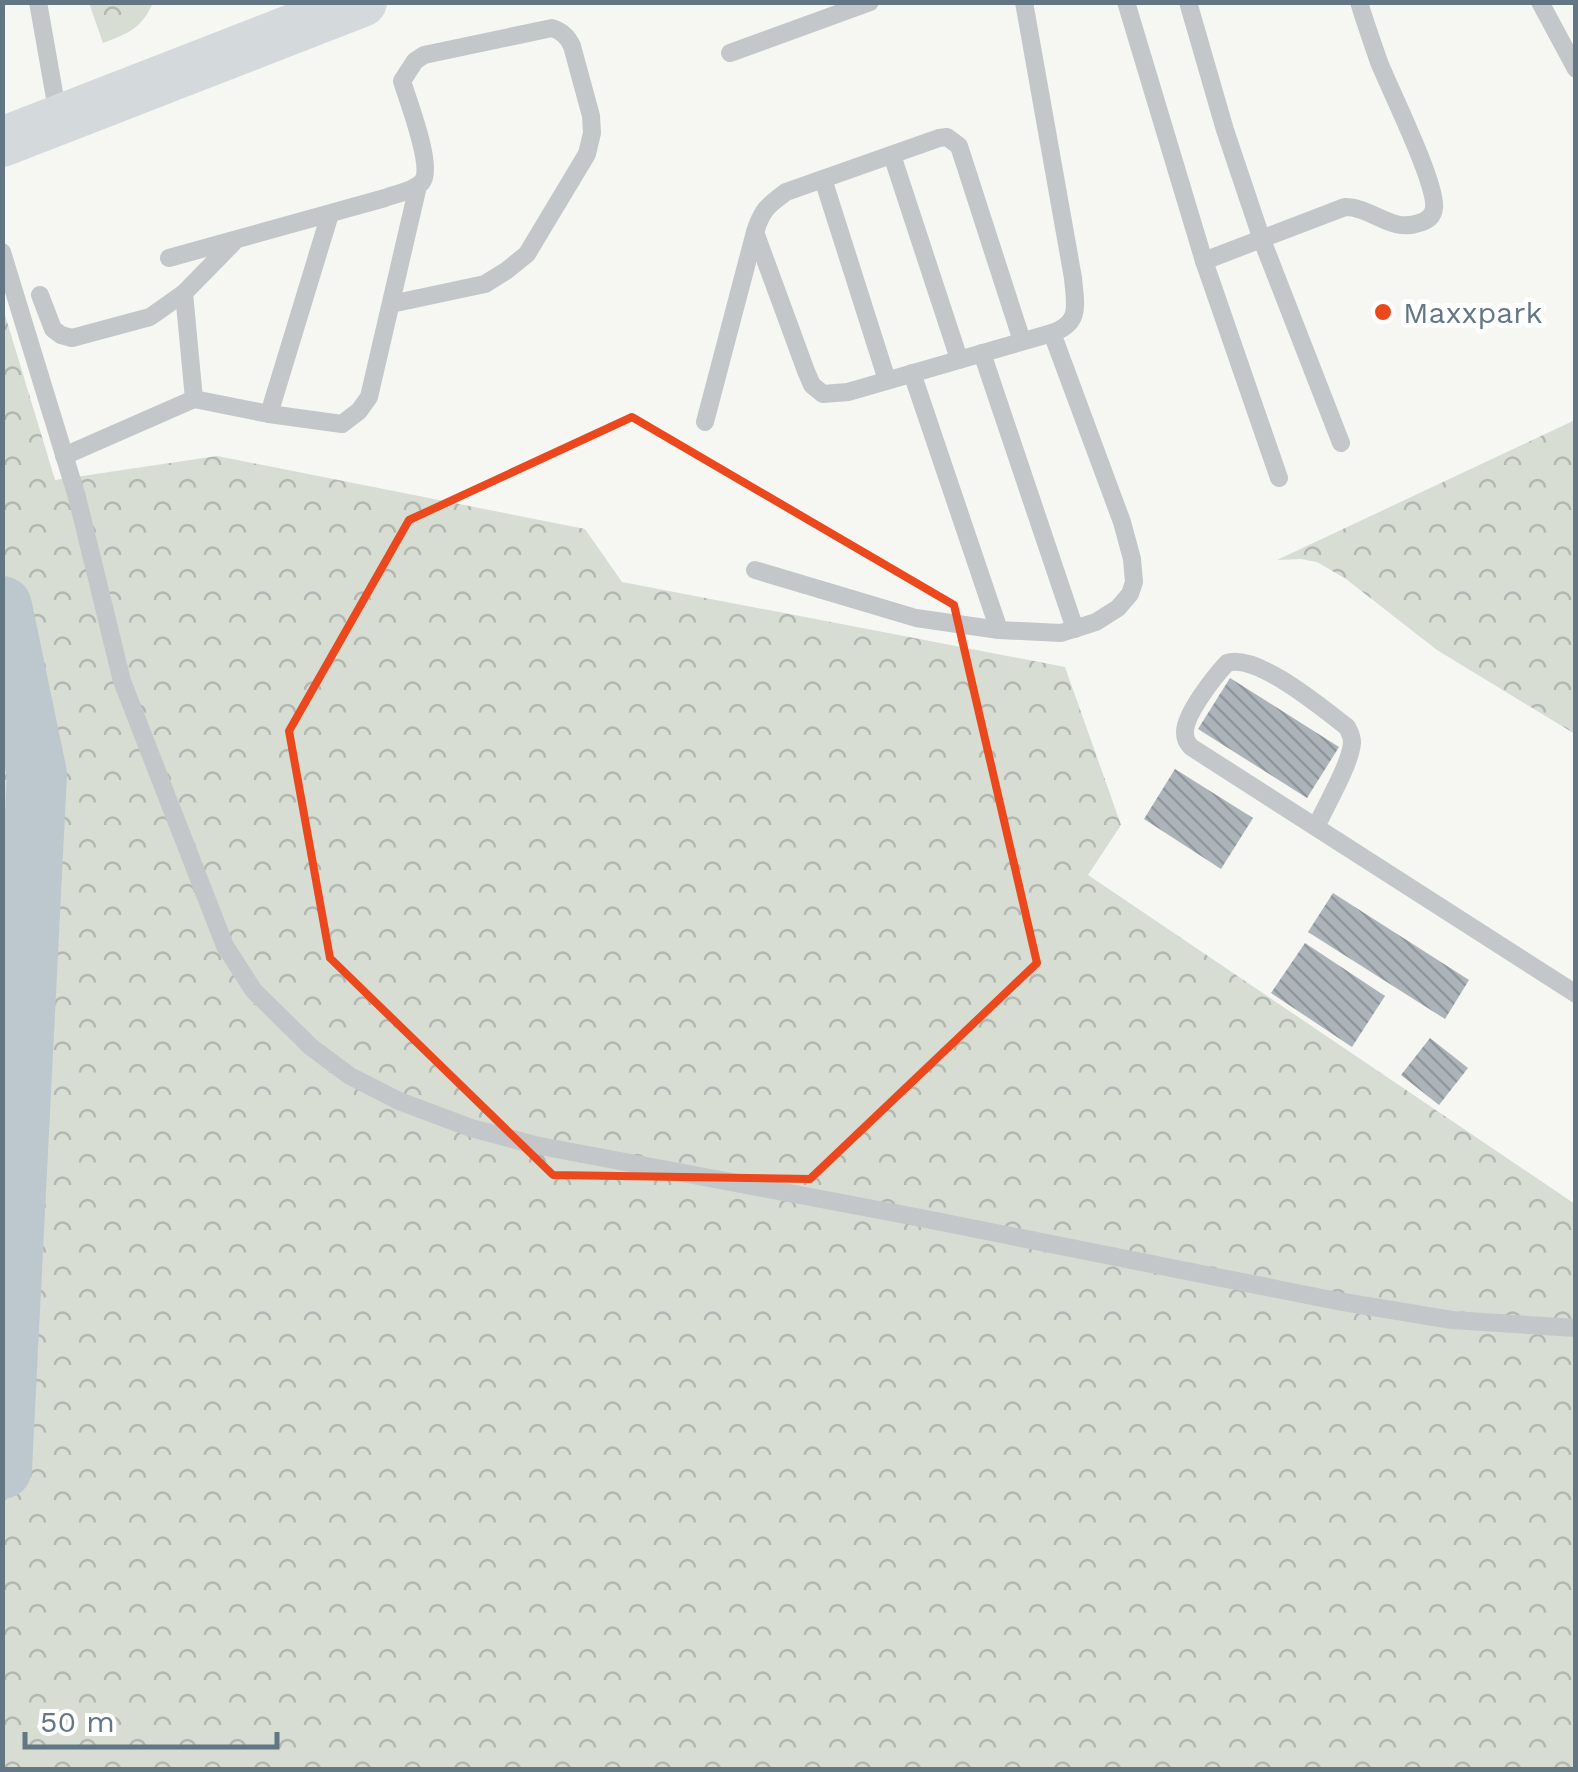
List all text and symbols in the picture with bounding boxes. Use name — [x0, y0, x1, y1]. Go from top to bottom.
place label: Maxxpark — [1403, 295, 1542, 330]
marker: Maxxpark — [1372, 301, 1394, 323]
scale bar — [25, 1687, 278, 1749]
text: 50 m — [40, 1704, 115, 1739]

